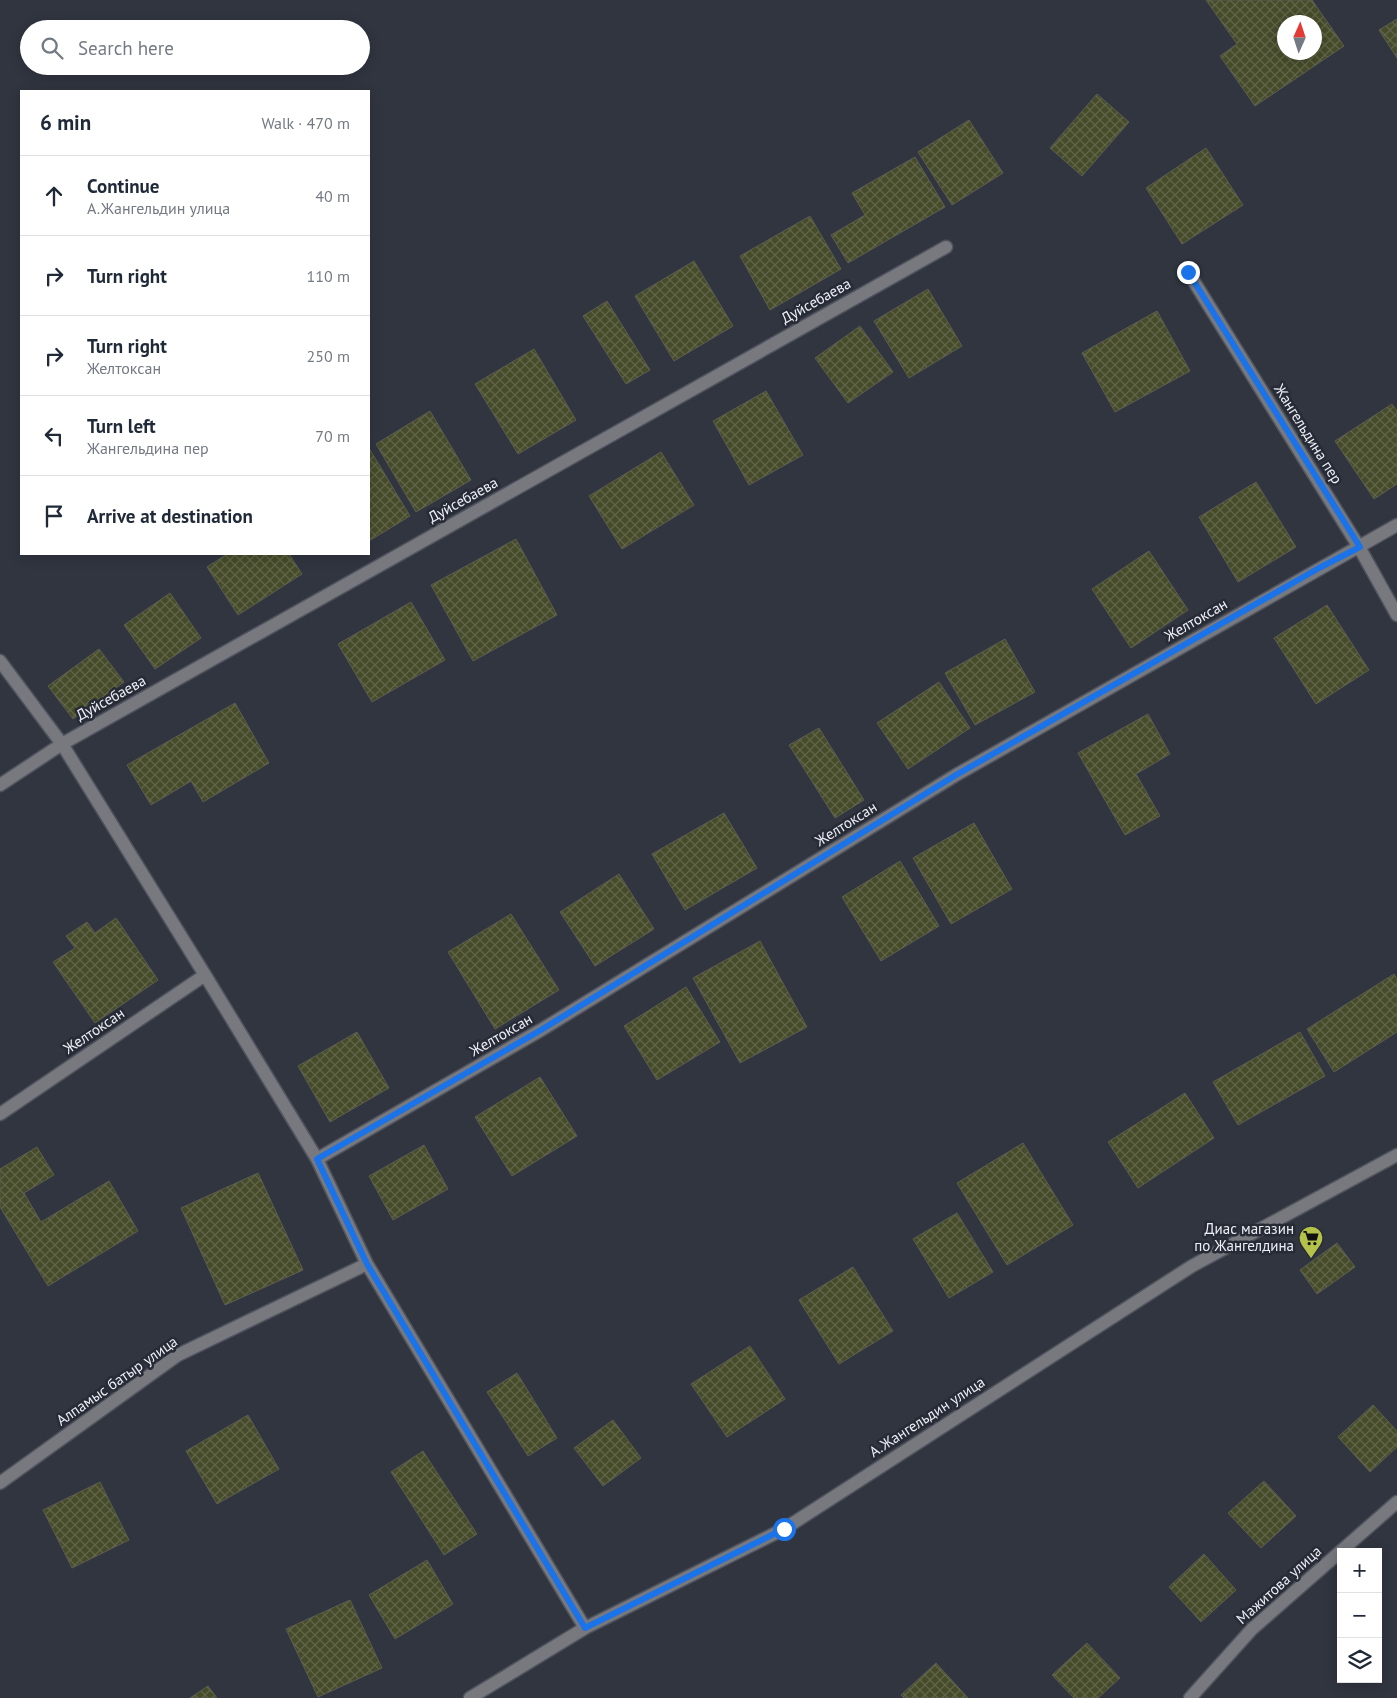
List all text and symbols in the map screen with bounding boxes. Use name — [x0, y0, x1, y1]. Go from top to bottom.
north arrow — [1277, 15, 1322, 60]
search box — [20, 20, 370, 75]
icon: search — [38, 34, 66, 62]
text: Search here — [78, 36, 174, 60]
text: 6 min — [40, 109, 91, 136]
text: Walk · 470 m — [261, 113, 350, 133]
text: Continue — [87, 174, 159, 198]
icon: ahead — [40, 182, 68, 210]
text: 40 m — [315, 186, 350, 206]
text: А.Жангельдин улица — [87, 198, 230, 218]
route end — [1177, 261, 1200, 284]
icon: right — [40, 262, 68, 290]
text: Turn right — [87, 264, 167, 288]
text: 110 m — [307, 266, 350, 286]
street label: Дуйсебаева — [778, 274, 854, 328]
text: Turn right — [87, 334, 167, 358]
icon: right — [40, 342, 68, 370]
text: 250 m — [307, 346, 350, 366]
text: Желтоксан — [87, 358, 161, 378]
street label: Жангельдина пер — [1270, 379, 1347, 487]
text: Turn left — [87, 414, 156, 438]
icon: left — [40, 422, 68, 450]
text: 70 m — [315, 426, 350, 446]
text: Жангельдина пер — [87, 438, 209, 458]
street label: Дуйсебаева — [425, 473, 501, 527]
icon: arrive — [40, 502, 68, 530]
text: Arrive at destination — [87, 504, 253, 528]
street label: Желтоксан — [1160, 594, 1231, 646]
street label: Дуйсебаева — [73, 671, 149, 725]
street label: Желтоксан — [810, 797, 880, 851]
street label: Желтоксан — [59, 1003, 128, 1058]
street label: Желтоксан — [465, 1009, 536, 1061]
place label: Диас магазин по Жангелдина — [1194, 1219, 1294, 1255]
supermarket icon: Диас магазин по Жангелдина — [1298, 1225, 1324, 1259]
street label: Алпамыс батыр улица — [52, 1332, 181, 1430]
street label: А.Жангельдин улица — [865, 1372, 988, 1461]
route start — [773, 1518, 796, 1541]
street label: Мажитова улица — [1232, 1541, 1325, 1628]
map controls — [1337, 1548, 1382, 1683]
button: + — [1337, 1548, 1382, 1593]
button: − — [1337, 1593, 1382, 1638]
button: layers — [1337, 1638, 1382, 1683]

